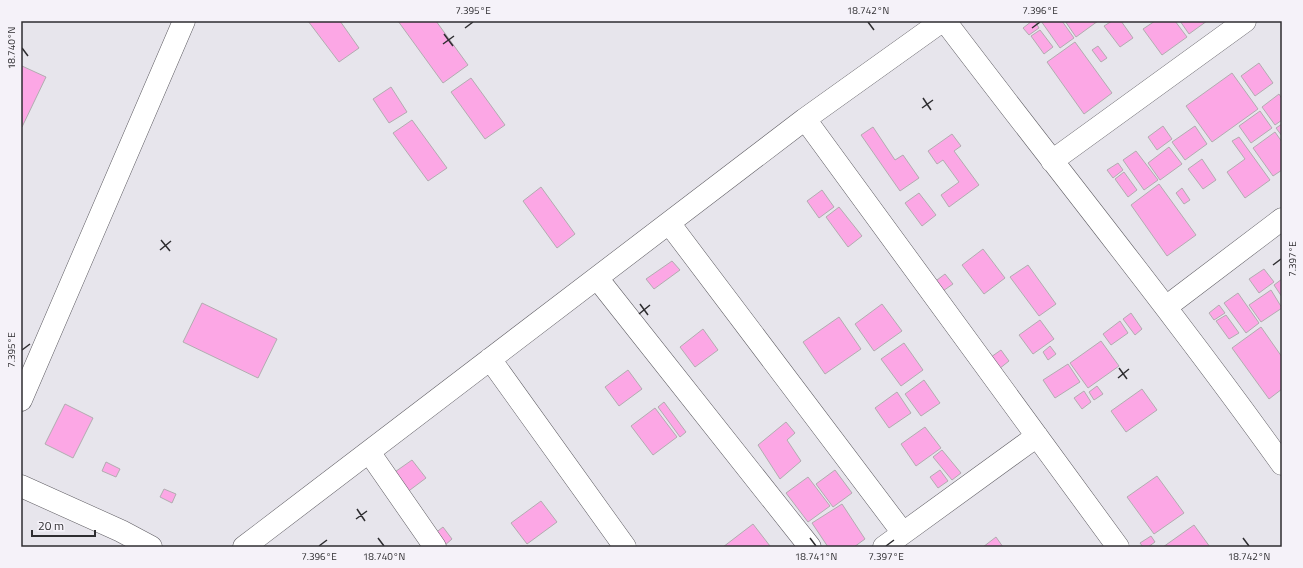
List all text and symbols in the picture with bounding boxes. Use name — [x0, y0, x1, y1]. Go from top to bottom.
text: 7.395°E — [455, 3, 491, 18]
text: 18.742°N — [847, 3, 889, 18]
text: 7.396°E — [1022, 3, 1058, 18]
text: 18.740°N — [4, 27, 19, 69]
text: 7.397°E — [1285, 241, 1300, 277]
text: 7.395°E — [4, 332, 19, 368]
scale bar — [32, 512, 95, 538]
text: 20 m — [38, 516, 64, 535]
text: 7.396°E — [301, 549, 337, 564]
text: 18.740°N — [363, 549, 405, 564]
text: 18.741°N — [795, 549, 837, 564]
text: 7.397°E — [868, 549, 904, 564]
text: 18.742°N — [1228, 549, 1270, 564]

